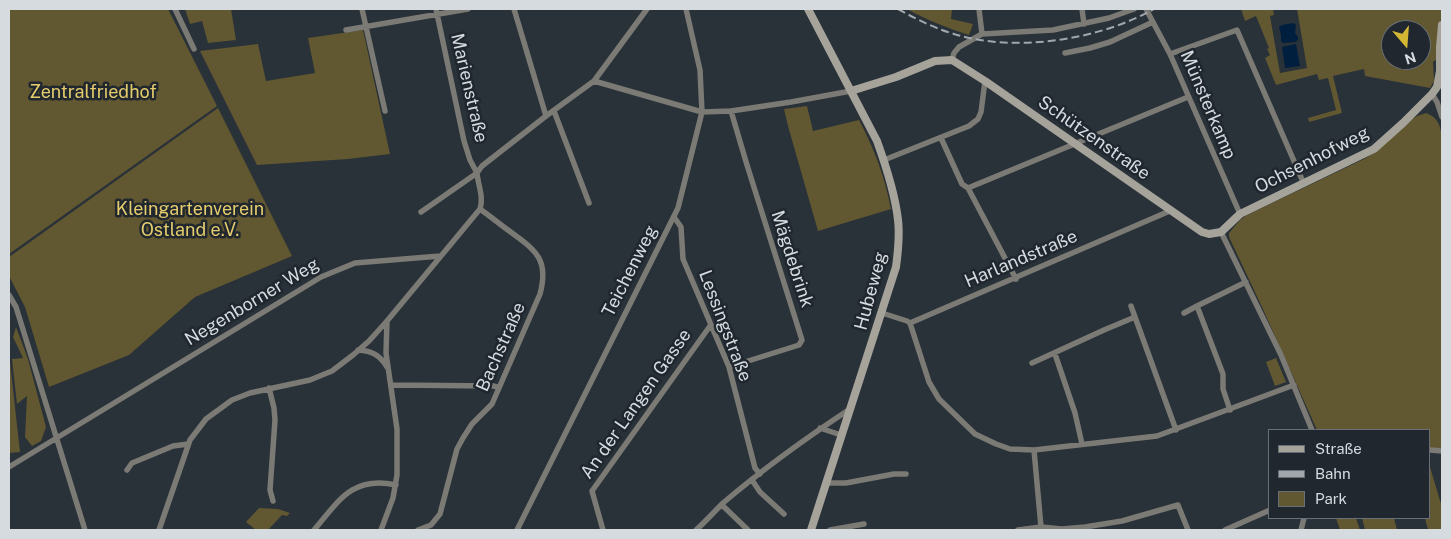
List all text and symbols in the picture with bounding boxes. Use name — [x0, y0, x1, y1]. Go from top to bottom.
north arrow — [1381, 20, 1431, 70]
street label: Marienstraße — [446, 31, 492, 145]
street label: Münsterkamp — [1175, 47, 1241, 163]
text: N — [1403, 49, 1418, 68]
park label: Zentralfriedhof — [29, 81, 157, 103]
street label: Schützenstraße — [1034, 91, 1154, 185]
street label: Ochsenhofweg — [1251, 122, 1373, 198]
park label: Kleingartenverein Ostland e.V. — [116, 198, 264, 240]
street label: Mägdebrink — [766, 208, 818, 310]
street label: Teichenweg — [598, 222, 662, 320]
street label: Harlandstraße — [961, 226, 1081, 292]
street label: Hubeweg — [850, 249, 892, 333]
street label: Negenborner Weg — [181, 253, 323, 351]
street label: Lessingstraße — [694, 267, 756, 385]
street label: Bachstraße — [472, 299, 530, 395]
street label: An der Langen Gasse — [576, 325, 696, 483]
legend — [1268, 429, 1431, 519]
text: Straße — [1315, 440, 1362, 457]
text: Bahn — [1315, 465, 1351, 482]
text: Park — [1315, 490, 1347, 507]

